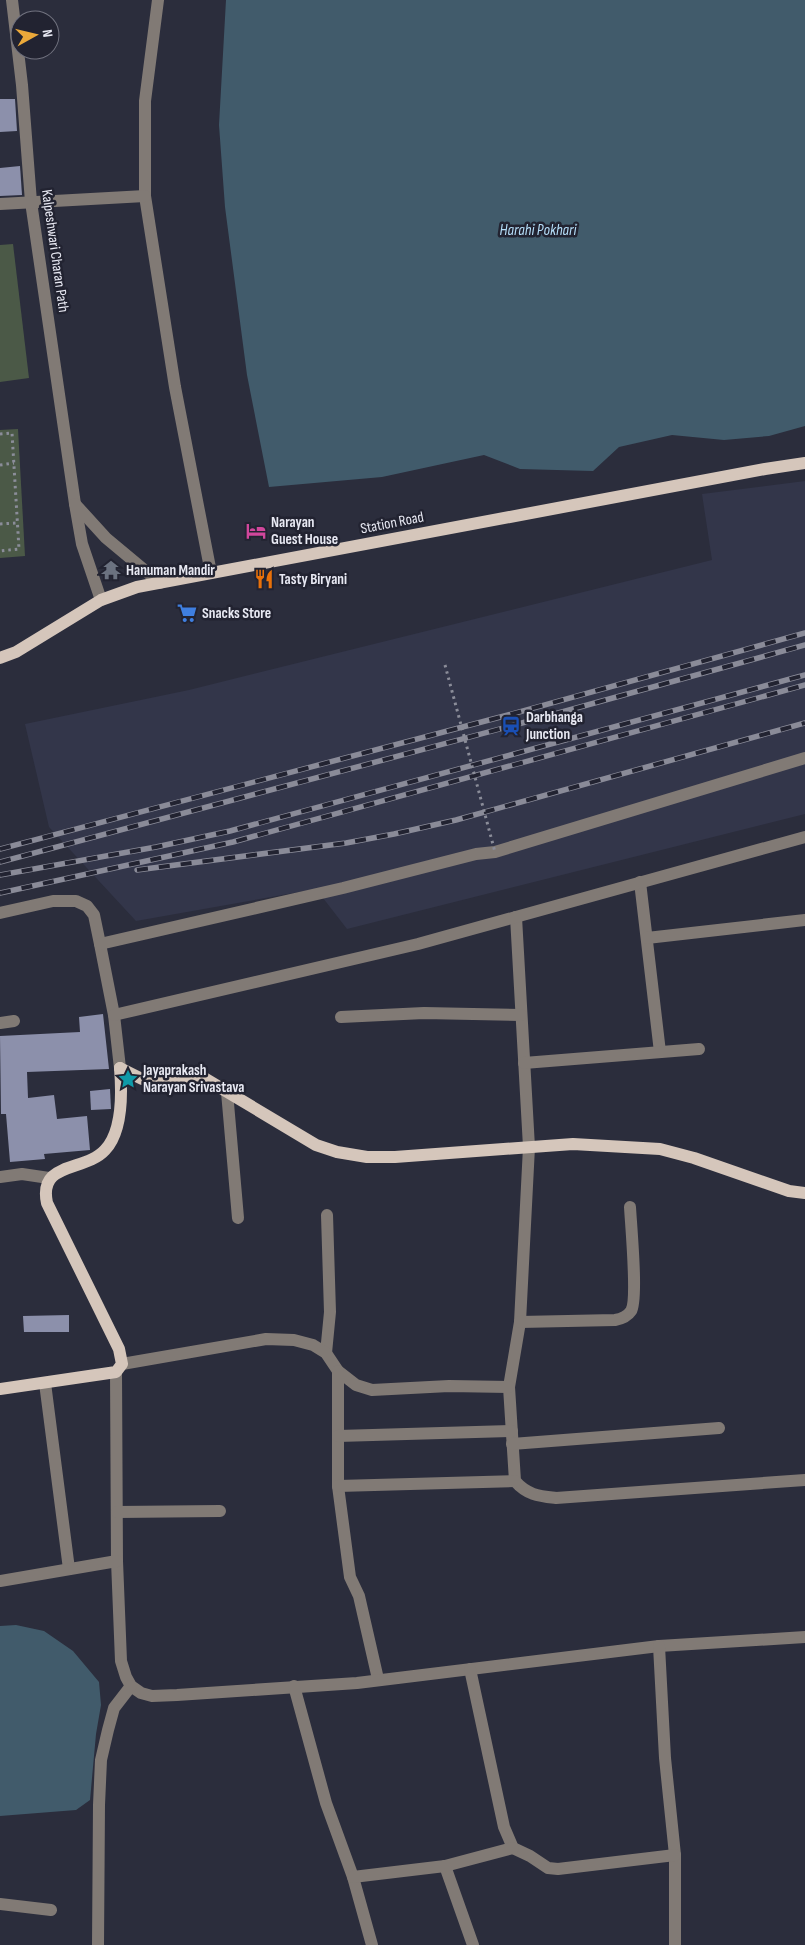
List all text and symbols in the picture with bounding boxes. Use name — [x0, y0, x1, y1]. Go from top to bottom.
north arrow — [10, 10, 60, 60]
text: N — [38, 28, 56, 38]
street label: Kalpeshwari Charan Path — [37, 188, 73, 314]
water label: Harahi Pokhari — [500, 221, 578, 240]
street label: Station Road — [359, 508, 425, 538]
place label: Narayan Guest House — [271, 513, 338, 549]
hotel icon: Narayan Guest House — [245, 520, 267, 542]
temple icon: Hanuman Mandir — [100, 559, 122, 581]
place label: Hanuman Mandir — [126, 561, 215, 580]
restaurant icon: Tasty Biryani — [253, 568, 275, 590]
place label: Tasty Biryani — [279, 570, 347, 589]
supermarket icon: Snacks Store — [176, 602, 198, 624]
place label: Snacks Store — [202, 604, 271, 623]
place label: Darbhanga Junction — [525, 708, 583, 744]
station icon: Darbhanga Junction — [500, 715, 522, 737]
place label: Jayaprakash Narayan Srivastava — [142, 1061, 244, 1097]
place icon: Jayaprakash Narayan Srivastava — [117, 1068, 139, 1090]

